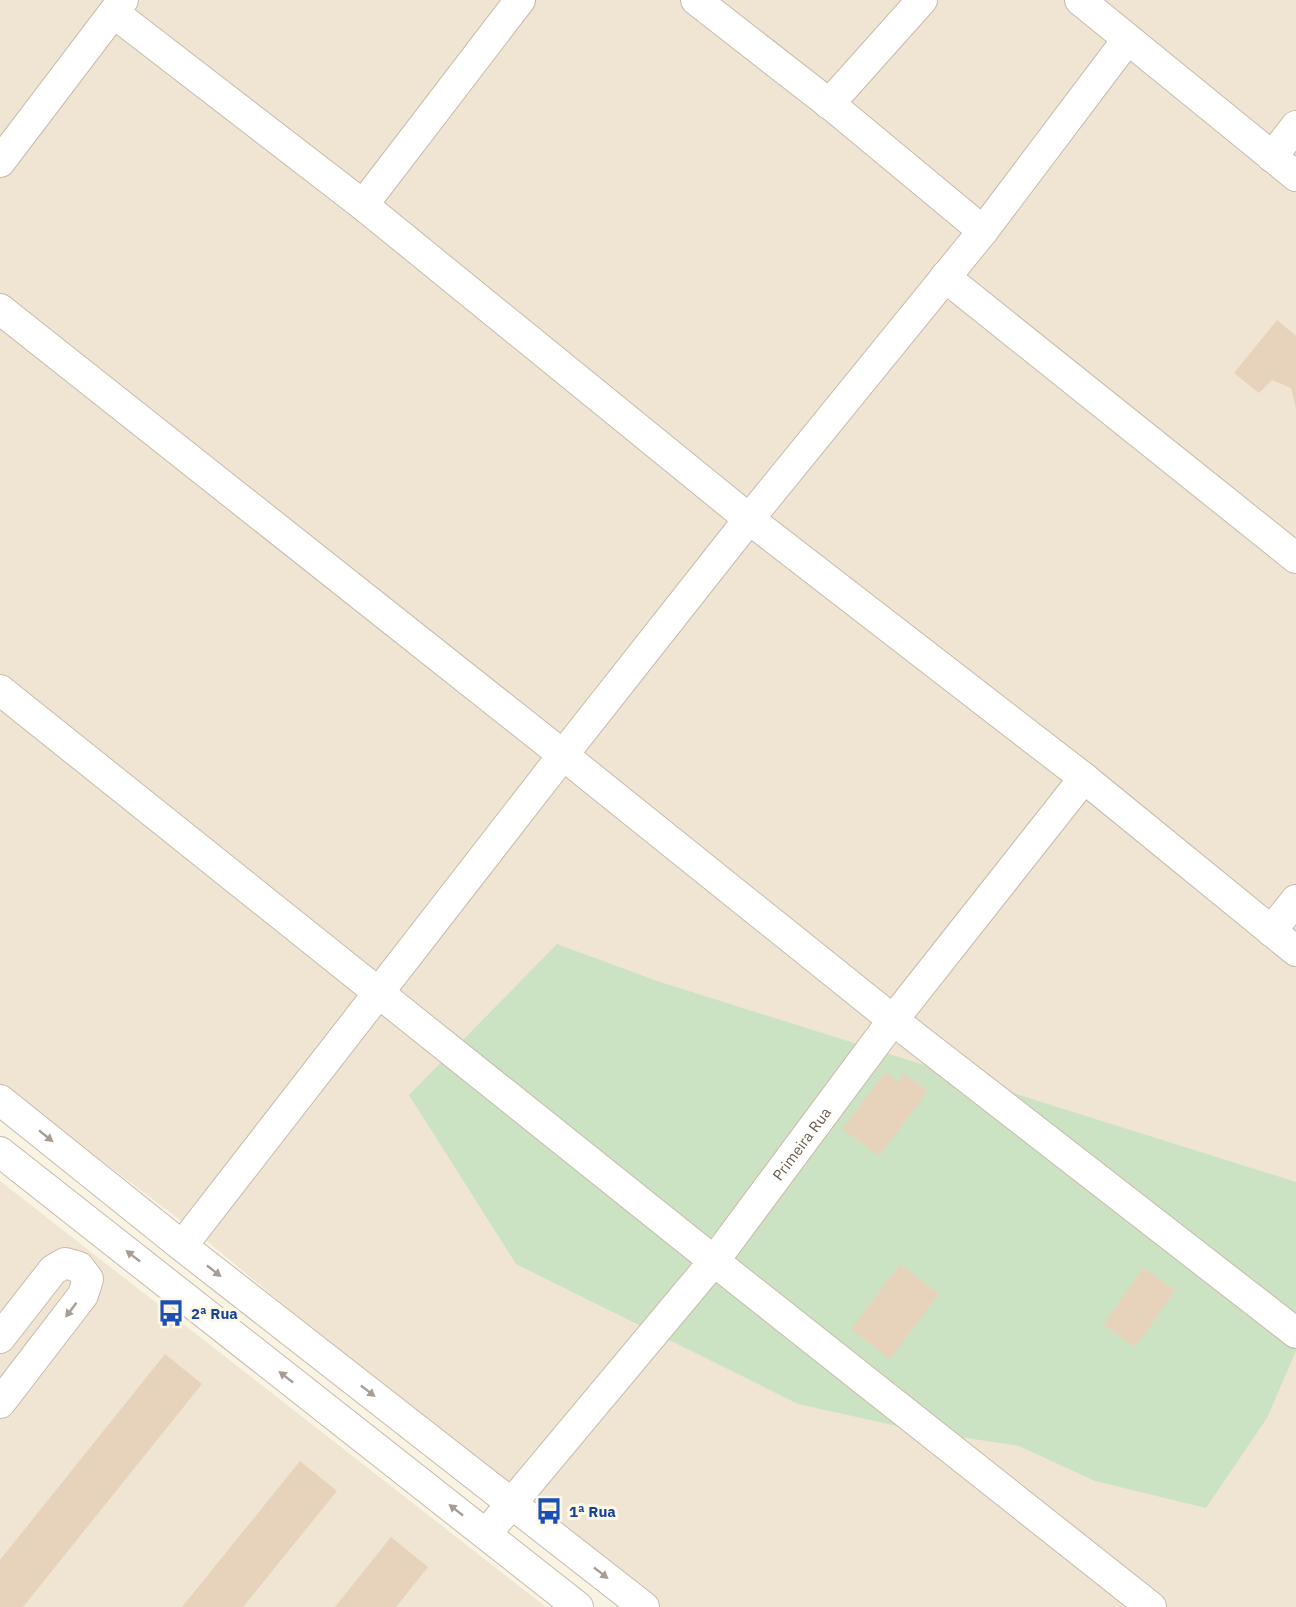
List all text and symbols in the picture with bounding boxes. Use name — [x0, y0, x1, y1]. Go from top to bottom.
street label: Primeira Rua — [768, 1103, 835, 1184]
one-way arrow — [38, 1130, 54, 1143]
one-way arrow — [125, 1251, 140, 1263]
one-way arrow — [207, 1265, 222, 1277]
bus stop icon: 2ª Rua — [156, 1298, 186, 1328]
one-way arrow — [65, 1302, 78, 1318]
place label: 2ª Rua — [191, 1304, 238, 1323]
one-way arrow — [278, 1371, 294, 1383]
one-way arrow — [360, 1385, 376, 1398]
bus stop icon: 1ª Rua — [534, 1496, 564, 1526]
place label: 1ª Rua — [569, 1502, 616, 1521]
one-way arrow — [448, 1505, 463, 1517]
one-way arrow — [593, 1567, 608, 1579]

